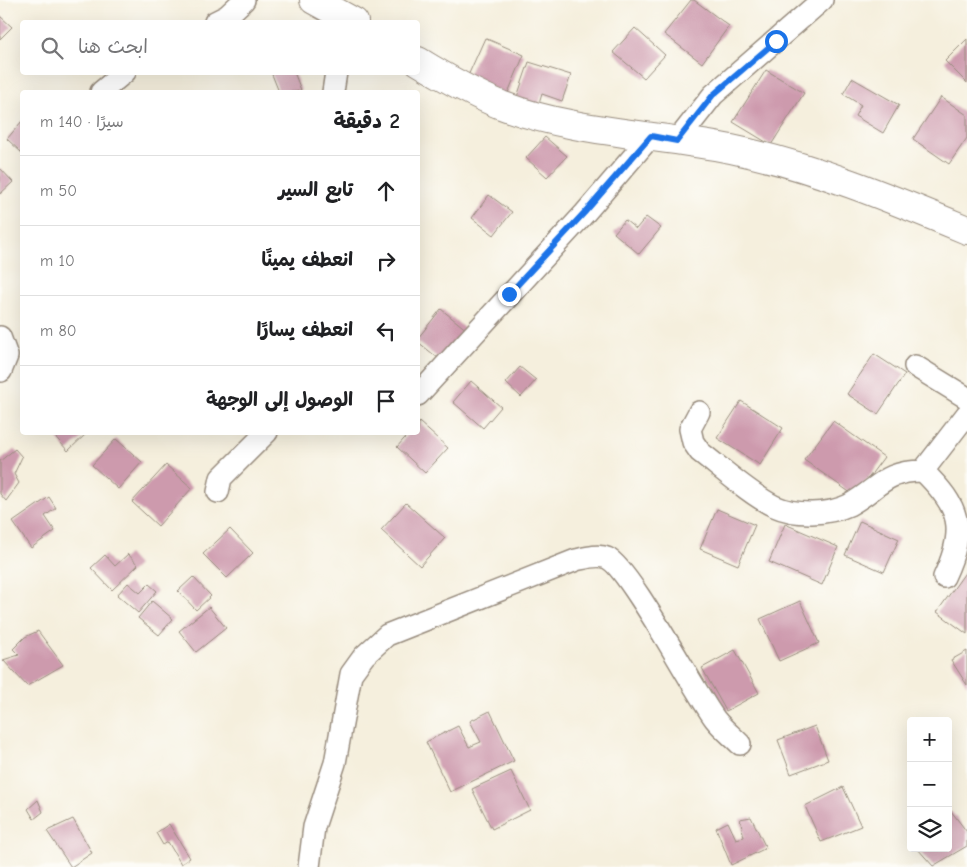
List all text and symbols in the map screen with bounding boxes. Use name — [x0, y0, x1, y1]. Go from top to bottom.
search box — [20, 20, 420, 75]
route start — [765, 30, 788, 53]
icon: search — [38, 34, 66, 62]
text: ابحث هنا — [78, 36, 148, 58]
text: 2 دقيقة — [334, 109, 400, 133]
text: سيرًا · 140 m — [40, 113, 124, 131]
icon: ahead — [372, 177, 400, 205]
text: تابع السير — [279, 179, 353, 201]
text: 50 m — [40, 182, 77, 200]
icon: right — [372, 247, 400, 275]
text: انعطف يمينًا — [261, 249, 353, 271]
text: 10 m — [40, 252, 75, 270]
route end — [498, 283, 521, 306]
icon: left — [372, 317, 400, 345]
text: انعطف يسارًا — [256, 319, 353, 341]
text: 80 m — [40, 322, 77, 340]
icon: arrive — [372, 387, 400, 415]
text: الوصول إلى الوجهة — [206, 389, 353, 411]
map controls — [907, 717, 952, 852]
button: + — [907, 717, 952, 762]
button: − — [907, 762, 952, 807]
button: layers — [907, 807, 952, 852]

